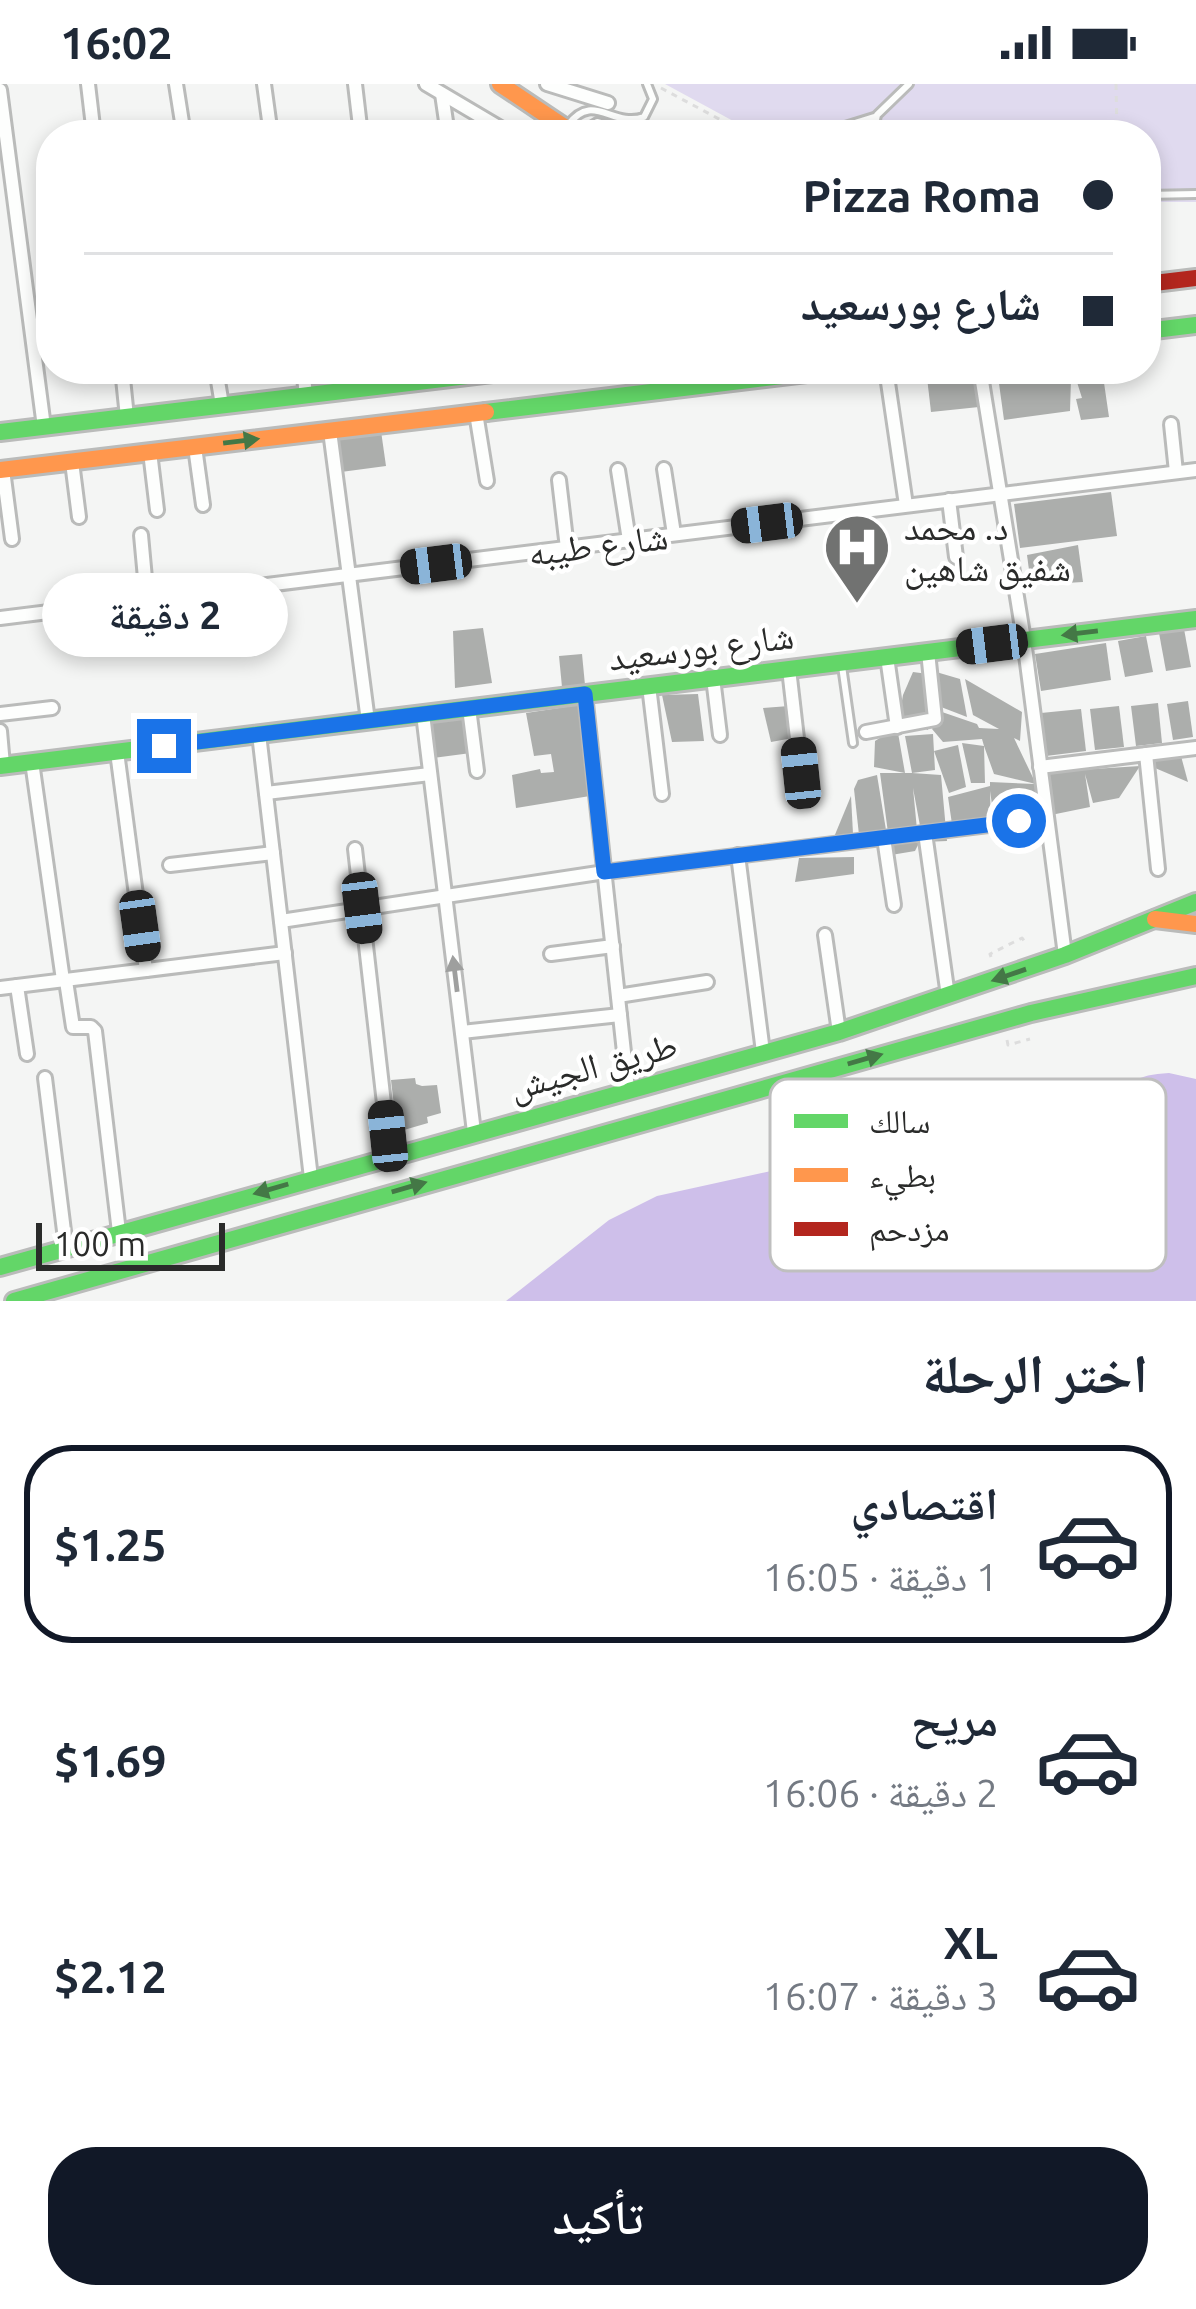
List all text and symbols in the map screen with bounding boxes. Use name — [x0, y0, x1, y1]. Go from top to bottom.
text: 16:02 — [60, 17, 173, 68]
text: Pizza Roma — [802, 170, 1041, 221]
text: شارع بورسعيد — [801, 278, 1041, 329]
one-way arrow — [223, 432, 260, 451]
car — [729, 501, 805, 545]
place label: د. محمد شفيق شاهين — [904, 506, 1071, 590]
hospital icon: د. محمد شفيق شاهين — [822, 512, 892, 606]
street label: شارع طيبه — [526, 515, 670, 576]
car — [398, 542, 474, 586]
callout: 2 دقيقة — [41, 572, 287, 656]
text: 2 دقيقة — [109, 593, 221, 636]
street label: شارع بورسعيد — [606, 614, 796, 681]
car — [954, 622, 1030, 666]
one-way arrow — [1061, 624, 1098, 643]
route end — [137, 719, 191, 773]
car — [779, 735, 823, 811]
route start — [992, 794, 1046, 848]
car — [340, 870, 384, 946]
car — [117, 888, 163, 964]
one-way arrow — [445, 955, 464, 992]
one-way arrow — [990, 967, 1026, 985]
street label: طريق الجيش — [505, 1023, 682, 1109]
one-way arrow — [847, 1049, 884, 1067]
legend — [770, 1079, 1166, 1271]
car — [366, 1098, 410, 1174]
text: سالك — [869, 1102, 930, 1139]
text: بطيء — [869, 1156, 936, 1201]
one-way arrow — [391, 1177, 427, 1195]
one-way arrow — [253, 1181, 290, 1200]
text: مزدحم — [869, 1210, 949, 1252]
scale bar — [36, 1217, 225, 1270]
text: 100 m — [54, 1225, 146, 1262]
text: اختر الرحلة — [922, 1343, 1148, 1403]
text: اقتصادي — [851, 1478, 998, 1529]
icon: car — [1034, 1490, 1142, 1598]
text: $1.25 — [54, 1519, 167, 1570]
text: 1 دقيقة · 16:05 — [763, 1555, 998, 1598]
text: مريح — [911, 1694, 998, 1745]
icon: car — [1034, 1706, 1142, 1814]
text: $1.69 — [54, 1735, 167, 1786]
text: 2 دقيقة · 16:06 — [763, 1771, 998, 1814]
text: XL — [944, 1917, 998, 1968]
icon: car — [1034, 1922, 1142, 2030]
text: $2.12 — [54, 1951, 167, 2002]
text: 3 دقيقة · 16:07 — [763, 1974, 998, 2017]
button: تأكيد — [48, 2147, 1148, 2285]

